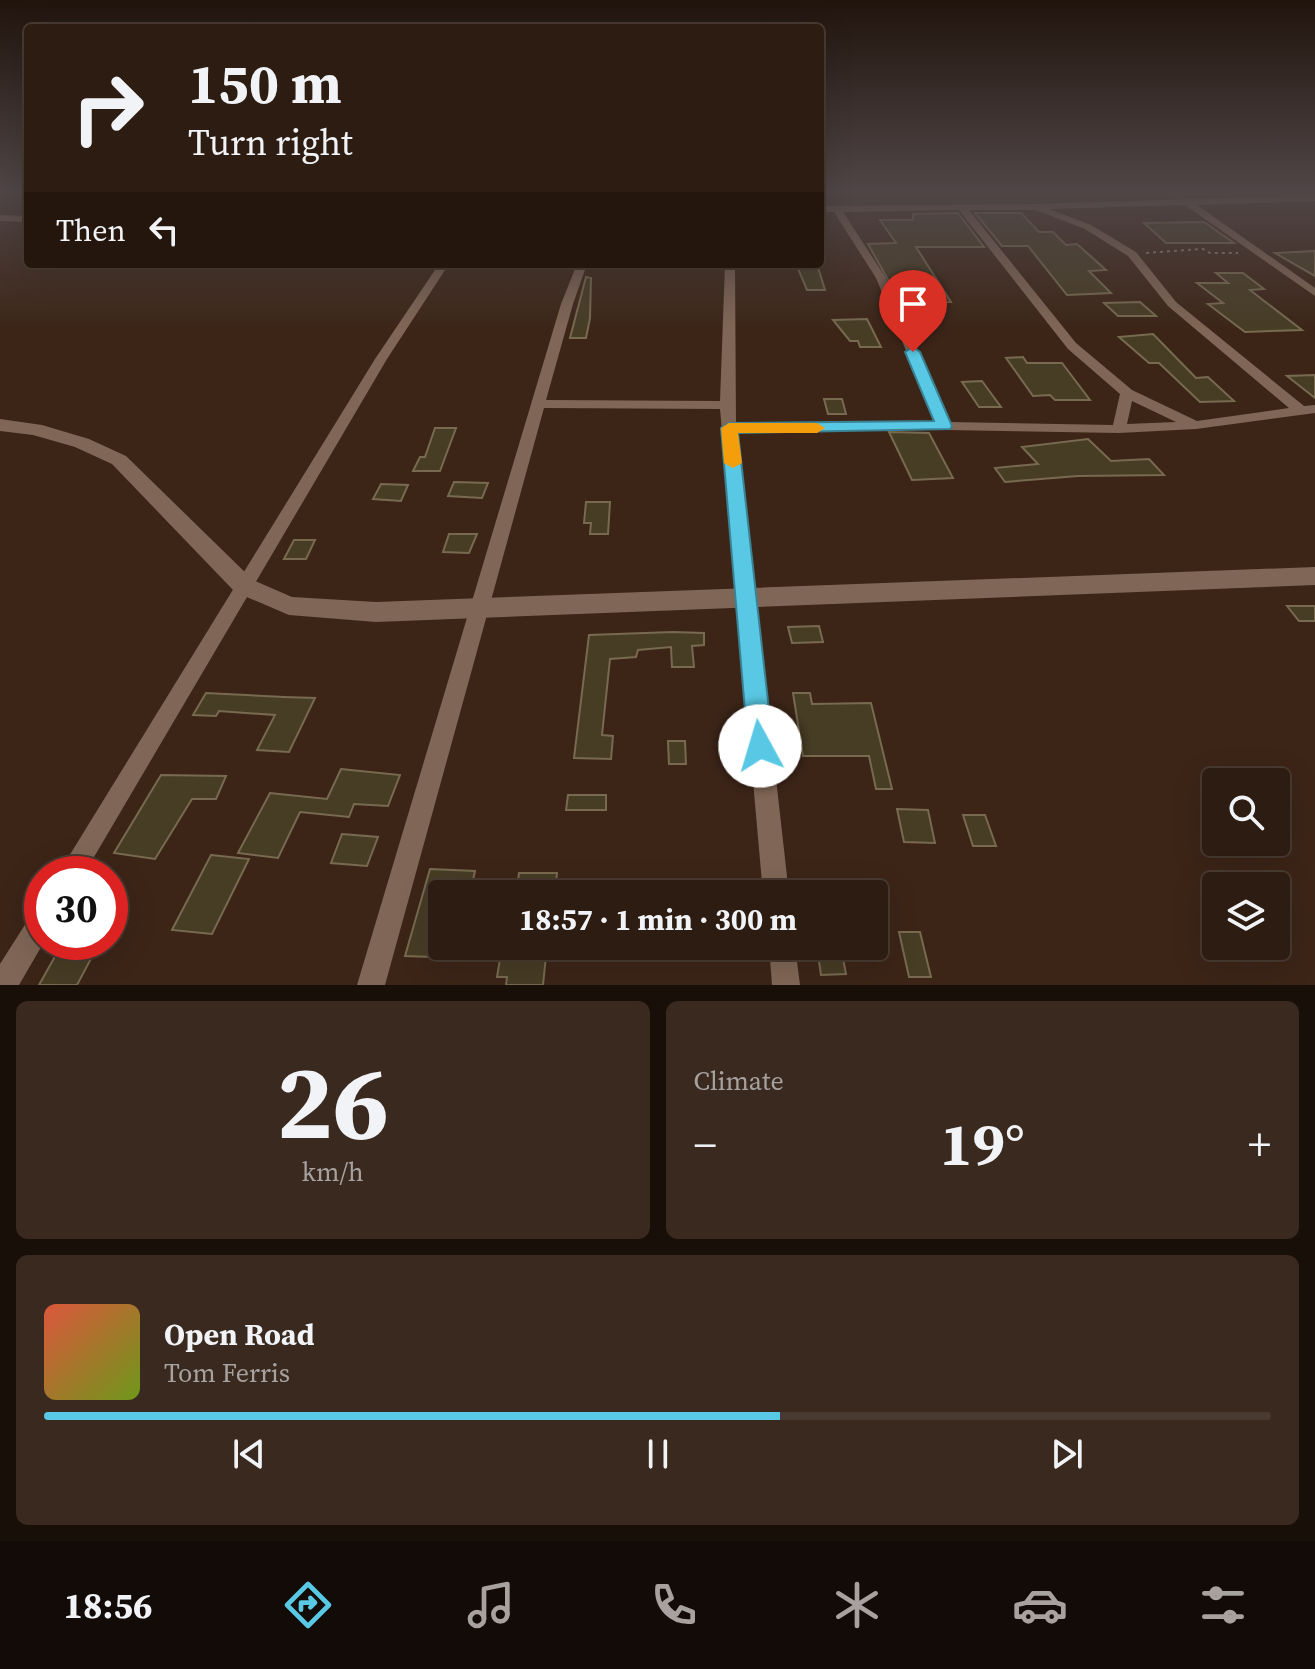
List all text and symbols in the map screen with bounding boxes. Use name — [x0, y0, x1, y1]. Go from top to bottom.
text: 150 m — [188, 45, 342, 122]
icon: right — [56, 56, 160, 160]
text: Turn right — [188, 118, 353, 167]
icon: left — [142, 208, 186, 252]
text: Then — [56, 210, 126, 251]
pin — [879, 270, 947, 352]
icon: arrive — [891, 282, 935, 326]
position arrow — [718, 704, 802, 788]
map controls — [1202, 768, 1290, 960]
button: search — [1202, 768, 1290, 856]
speed limit sign: 30 — [24, 856, 128, 960]
button: layers — [1202, 872, 1290, 960]
text: 18:57 · 1 min · 300 m — [519, 899, 797, 940]
text: 26 — [276, 1030, 389, 1173]
text: Climate — [694, 1063, 784, 1099]
text: 19° — [940, 1103, 1025, 1185]
text: − — [694, 1114, 717, 1175]
text: + — [1248, 1114, 1271, 1175]
text: km/h — [302, 1154, 364, 1190]
text: Open Road — [164, 1314, 315, 1355]
text: Tom Ferris — [164, 1355, 290, 1391]
icon: previous — [227, 1432, 271, 1476]
icon: pause — [636, 1432, 680, 1476]
icon: next — [1045, 1432, 1089, 1476]
icon: directions — [280, 1577, 336, 1633]
icon: music — [463, 1577, 519, 1633]
icon: phone — [646, 1577, 702, 1633]
icon: climate — [829, 1577, 885, 1633]
icon: car — [1012, 1577, 1068, 1633]
icon: filters — [1195, 1577, 1251, 1633]
text: 18:56 — [64, 1581, 152, 1630]

